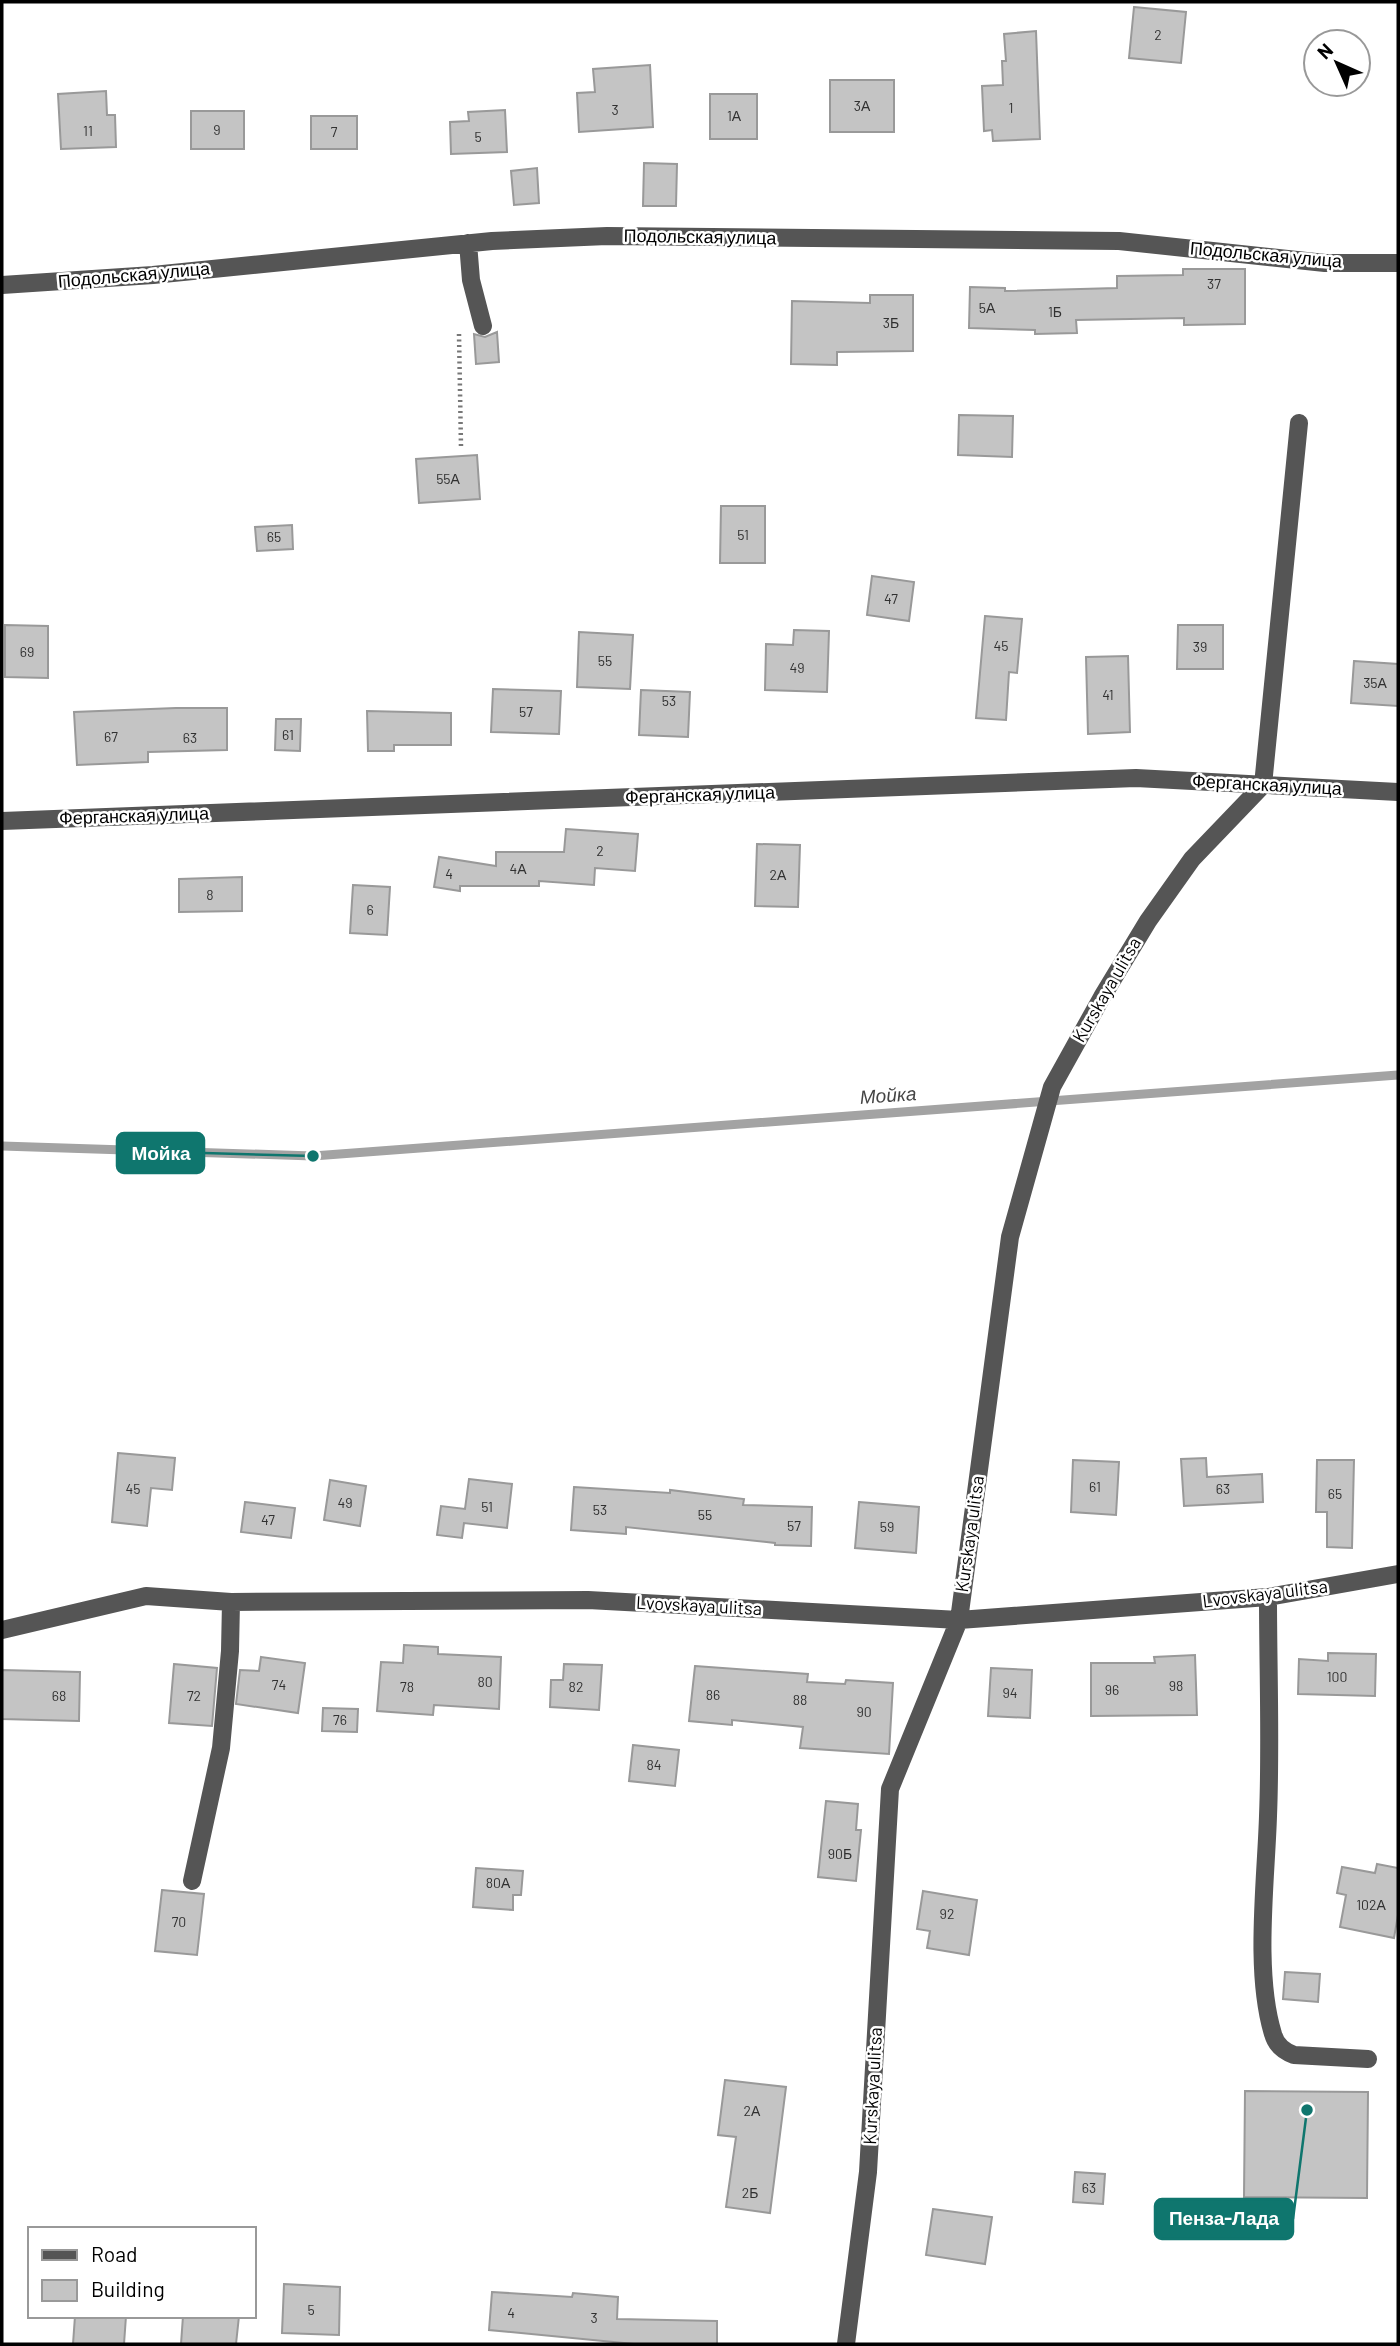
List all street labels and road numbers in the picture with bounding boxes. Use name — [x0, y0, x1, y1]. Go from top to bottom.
street label: Подольская улица — [624, 224, 778, 248]
street label: Подольская улица — [1189, 236, 1344, 272]
street label: Подольская улица — [57, 256, 212, 292]
street label: Ферганская улица — [1192, 769, 1343, 799]
street label: Ферганская улица — [625, 780, 776, 808]
street label: Ферганская улица — [59, 801, 210, 829]
street label: Kurskaya ulitsa — [1067, 933, 1145, 1046]
street label: Kurskaya ulitsa — [950, 1474, 988, 1594]
street label: Lvovskaya ulitsa — [1201, 1574, 1329, 1612]
street label: Lvovskaya ulitsa — [636, 1591, 763, 1619]
street label: Kurskaya ulitsa — [858, 2027, 886, 2145]

